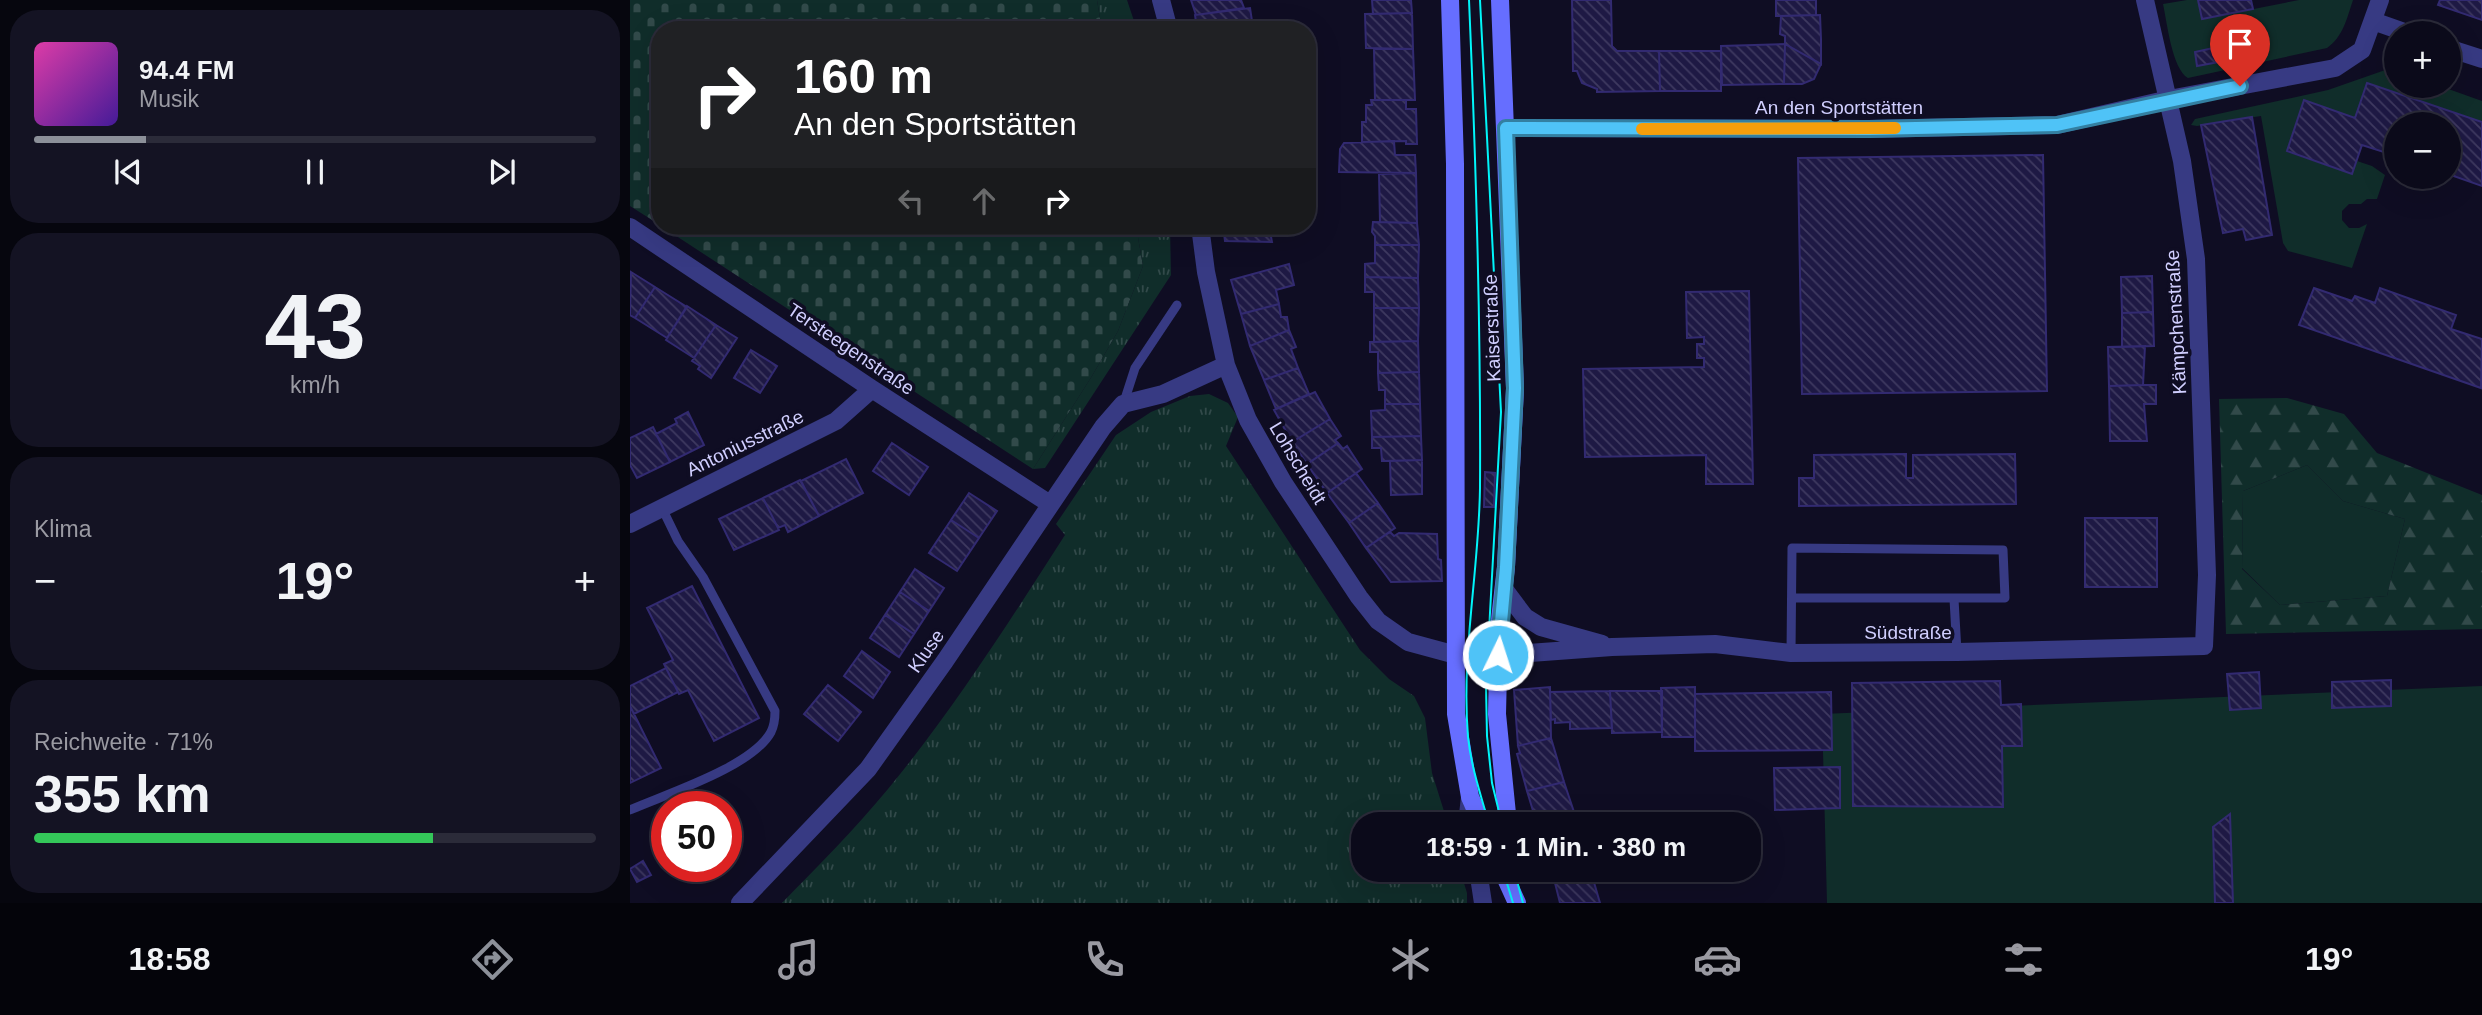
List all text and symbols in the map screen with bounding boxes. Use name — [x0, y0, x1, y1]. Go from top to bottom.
pin — [2210, 14, 2270, 86]
map controls — [2384, 21, 2461, 189]
button: + — [2384, 21, 2461, 98]
icon: arrive — [2221, 25, 2259, 63]
icon: right — [679, 49, 770, 140]
text: 160 m — [794, 49, 933, 103]
text: 94.4 FM — [139, 55, 234, 85]
text: Musik — [139, 86, 199, 112]
street label: An den Sportstätten — [1755, 97, 1923, 118]
text: An den Sportstätten — [794, 106, 1077, 142]
button: − — [2384, 112, 2461, 189]
icon: previous — [109, 153, 147, 191]
icon: pause — [296, 153, 334, 191]
icon: next — [483, 153, 521, 191]
icon: left — [892, 182, 930, 220]
icon: ahead — [965, 182, 1003, 220]
icon: right — [1038, 182, 1076, 220]
street label: Kämpchenstraße — [2162, 249, 2190, 395]
street label: Kaiserstraße — [1480, 274, 1504, 382]
text: 43 — [264, 276, 366, 377]
street label: Tersteegenstraße — [784, 299, 918, 399]
text: km/h — [290, 372, 340, 398]
street label: Antoniusstraße — [683, 406, 807, 480]
street label: Lohscheidt — [1265, 418, 1331, 508]
text: Klima — [34, 516, 92, 542]
text: 19° — [276, 552, 354, 610]
text: − — [34, 560, 56, 602]
text: + — [574, 560, 596, 602]
position arrow — [1461, 618, 1535, 692]
street label: Südstraße — [1864, 622, 1952, 643]
street label: Kluse — [904, 626, 948, 676]
text: Reichweite · 71% — [34, 729, 213, 755]
text: 355 km — [34, 765, 210, 823]
speed limit sign: 50 — [651, 791, 742, 882]
text: 18:59 · 1 Min. · 380 m — [1426, 832, 1686, 862]
icon: directions — [468, 935, 517, 984]
icon: music — [774, 935, 823, 984]
icon: phone — [1080, 935, 1129, 984]
icon: climate — [1386, 935, 1435, 984]
icon: car — [1693, 935, 1742, 984]
icon: filters — [1999, 935, 2048, 984]
text: 18:58 — [129, 941, 210, 977]
text: 19° — [2305, 941, 2353, 977]

